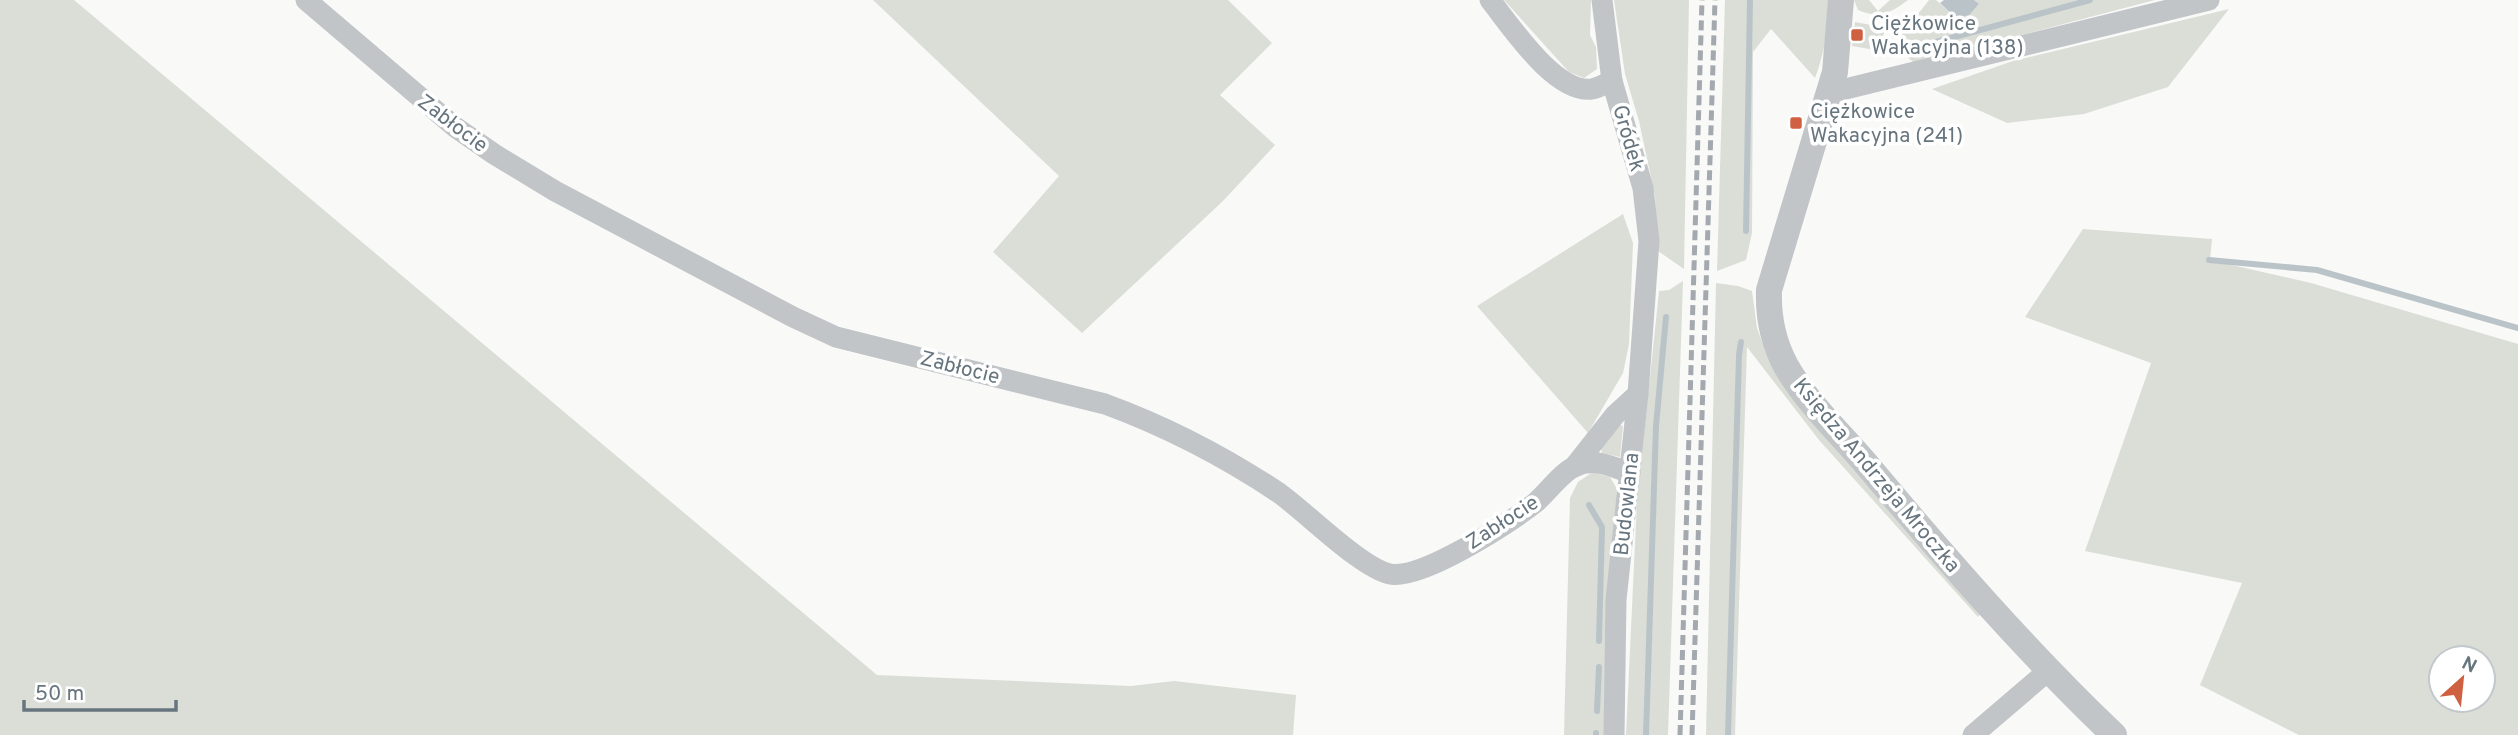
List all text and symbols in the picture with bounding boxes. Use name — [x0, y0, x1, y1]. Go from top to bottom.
place label: Ciężkowice Wakacyjna (138) — [1871, 11, 2024, 62]
marker: Ciężkowice Wakacyjna (138) — [1849, 27, 1865, 43]
street label: Zabłocie — [412, 89, 493, 159]
place label: Ciężkowice Wakacyjna (241) — [1810, 99, 1963, 150]
street label: Gródek — [1605, 102, 1650, 175]
marker: Ciężkowice Wakacyjna (241) — [1788, 115, 1804, 131]
street label: Zabłocie — [917, 346, 1002, 391]
street label: Księdza Andrzeja Mroczka — [1786, 373, 1965, 579]
street label: Budowlana — [1609, 451, 1646, 557]
street label: Zabłocie — [1461, 490, 1544, 557]
north arrow — [2427, 644, 2497, 714]
text: N — [2457, 652, 2480, 679]
scale bar — [24, 668, 177, 712]
text: 50 m — [35, 681, 84, 708]

